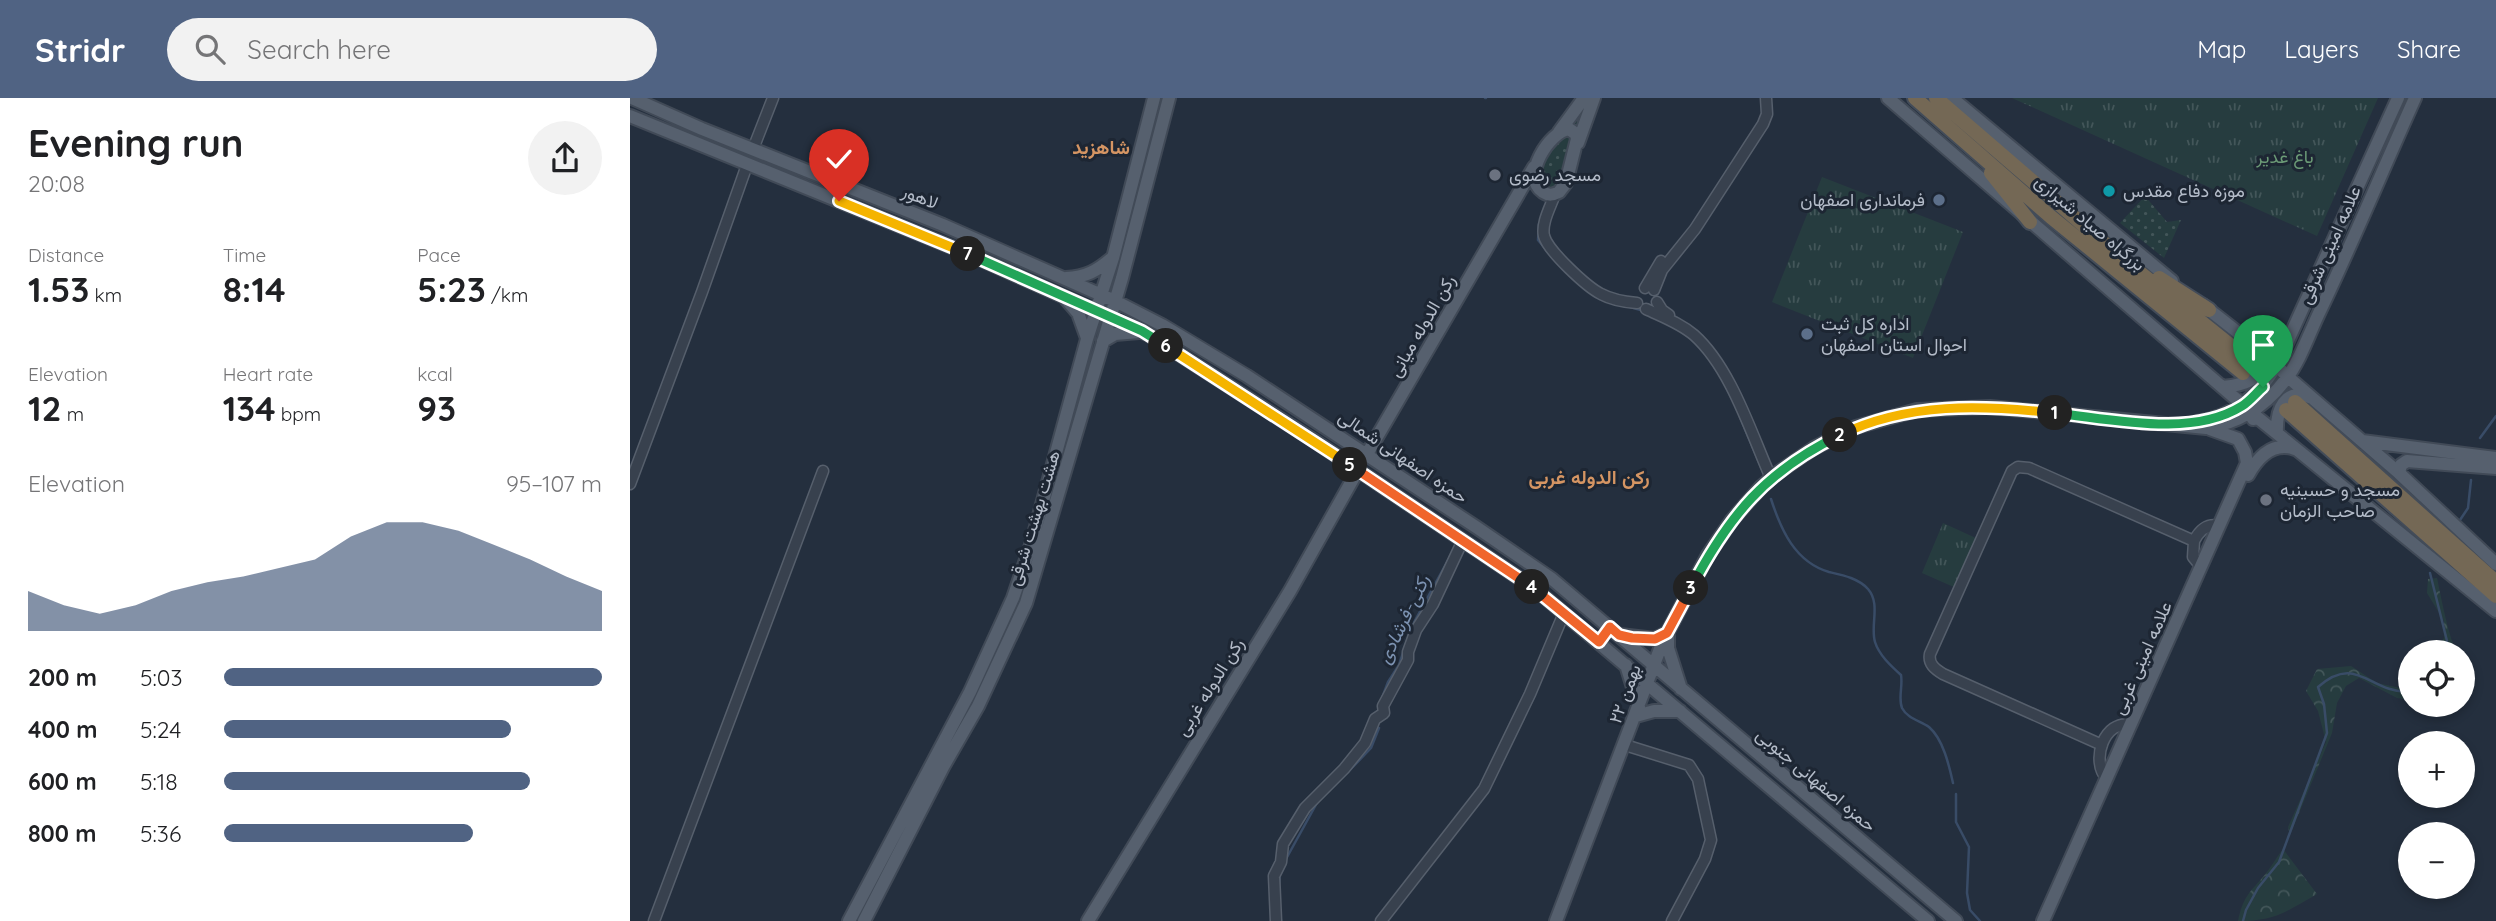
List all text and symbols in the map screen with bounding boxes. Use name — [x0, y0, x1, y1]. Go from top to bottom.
search box — [167, 18, 657, 81]
text: Stridr — [35, 29, 125, 70]
icon: search — [191, 30, 229, 68]
text: Search here — [247, 33, 391, 66]
text: Map — [2197, 34, 2246, 64]
text: Layers — [2284, 34, 2359, 64]
text: Share — [2397, 34, 2461, 64]
text: Evening run — [28, 119, 243, 167]
button: share — [528, 121, 602, 195]
pin — [809, 129, 869, 201]
district label: شاهزید — [1072, 135, 1130, 160]
icon: check — [820, 140, 858, 178]
park label: باغ غدیر — [2255, 145, 2314, 169]
place label: مسجد رضوی — [1509, 163, 1601, 186]
marker: مسجد رضوی — [1487, 167, 1503, 183]
text: 20:08 — [28, 169, 85, 198]
street label: بزرگراه صیاد شیرازی — [2030, 170, 2150, 276]
street label: لاهور — [898, 179, 942, 214]
place label: موزه دفاع مقدس — [2123, 179, 2245, 203]
street label: علامه امینی شرقی — [2293, 182, 2366, 307]
marker: موزه دفاع مقدس — [2101, 183, 2117, 199]
place label: فرمانداری اصفهان — [1800, 188, 1925, 211]
marker: فرمانداری اصفهان — [1931, 192, 1947, 208]
pin: 7 — [950, 236, 986, 272]
text: 7 — [962, 241, 973, 265]
text: Distance — [28, 243, 104, 267]
text: Time — [223, 243, 266, 267]
text: Pace — [417, 243, 461, 267]
text: 1.53 — [28, 267, 89, 311]
text: 8:14 — [223, 267, 286, 311]
text: 5:23 — [417, 267, 486, 311]
street label: رکن الدوله میانی — [1383, 270, 1460, 381]
text: km — [89, 283, 122, 307]
text: /km — [486, 283, 528, 307]
place label: اداره کل ثبت احوال استان اصفهان — [1821, 312, 1967, 356]
pin — [2233, 315, 2293, 387]
marker: اداره کل ثبت احوال استان اصفهان — [1799, 326, 1815, 342]
icon: arrive — [2244, 326, 2282, 364]
pin: 6 — [1148, 328, 1184, 364]
text: 6 — [1160, 333, 1171, 357]
text: Elevation — [28, 362, 108, 386]
text: Heart rate — [223, 362, 313, 386]
text: kcal — [417, 362, 453, 386]
text: 12 — [28, 386, 62, 430]
text: 134 — [223, 386, 276, 430]
text: 93 — [417, 386, 456, 430]
pin: 1 — [2038, 396, 2072, 430]
text: 1 — [2051, 400, 2058, 424]
text: m — [62, 402, 84, 426]
text: bpm — [276, 402, 321, 426]
street label: حمزه اصفهانی شمالی — [1334, 405, 1472, 508]
pin: 2 — [1822, 418, 1858, 452]
text: 2 — [1834, 422, 1845, 446]
street label: هشت بهشت شرقی — [1002, 447, 1065, 588]
pin: 5 — [1332, 448, 1368, 482]
text: 5 — [1344, 452, 1355, 476]
district label: رکن الدوله غربی — [1528, 465, 1650, 490]
text: Elevation — [28, 469, 125, 498]
text: 95–107 m — [506, 469, 602, 498]
place label: مسجد و حسینیه صاحب الزمان — [2280, 478, 2400, 522]
marker: مسجد و حسینیه صاحب الزمان — [2258, 492, 2274, 508]
water label: رکنی-فرشادی — [1371, 570, 1435, 668]
pin: 4 — [1514, 570, 1550, 604]
pin: 3 — [1674, 570, 1708, 606]
text: 4 — [1526, 574, 1537, 598]
text: 3 — [1685, 575, 1696, 599]
street label: علامه امینی غربی — [2106, 598, 2177, 718]
street label: رکن الدوله غربی — [1170, 633, 1249, 740]
map controls — [2398, 640, 2475, 899]
button: locate — [2398, 640, 2475, 717]
street label: ۲۲ بهمن — [1603, 661, 1646, 727]
text: 200 m — [28, 663, 97, 692]
text: 5:03 — [140, 663, 183, 692]
text: 400 m — [28, 715, 97, 744]
text: 5:24 — [140, 715, 181, 744]
street label: حمزه اصفهانی جنوبی — [1752, 723, 1881, 837]
button: + — [2398, 731, 2475, 808]
text: 600 m — [28, 767, 97, 796]
text: 5:18 — [140, 767, 178, 796]
text: 800 m — [28, 819, 97, 848]
text: 5:36 — [140, 819, 181, 848]
button: − — [2398, 822, 2475, 899]

